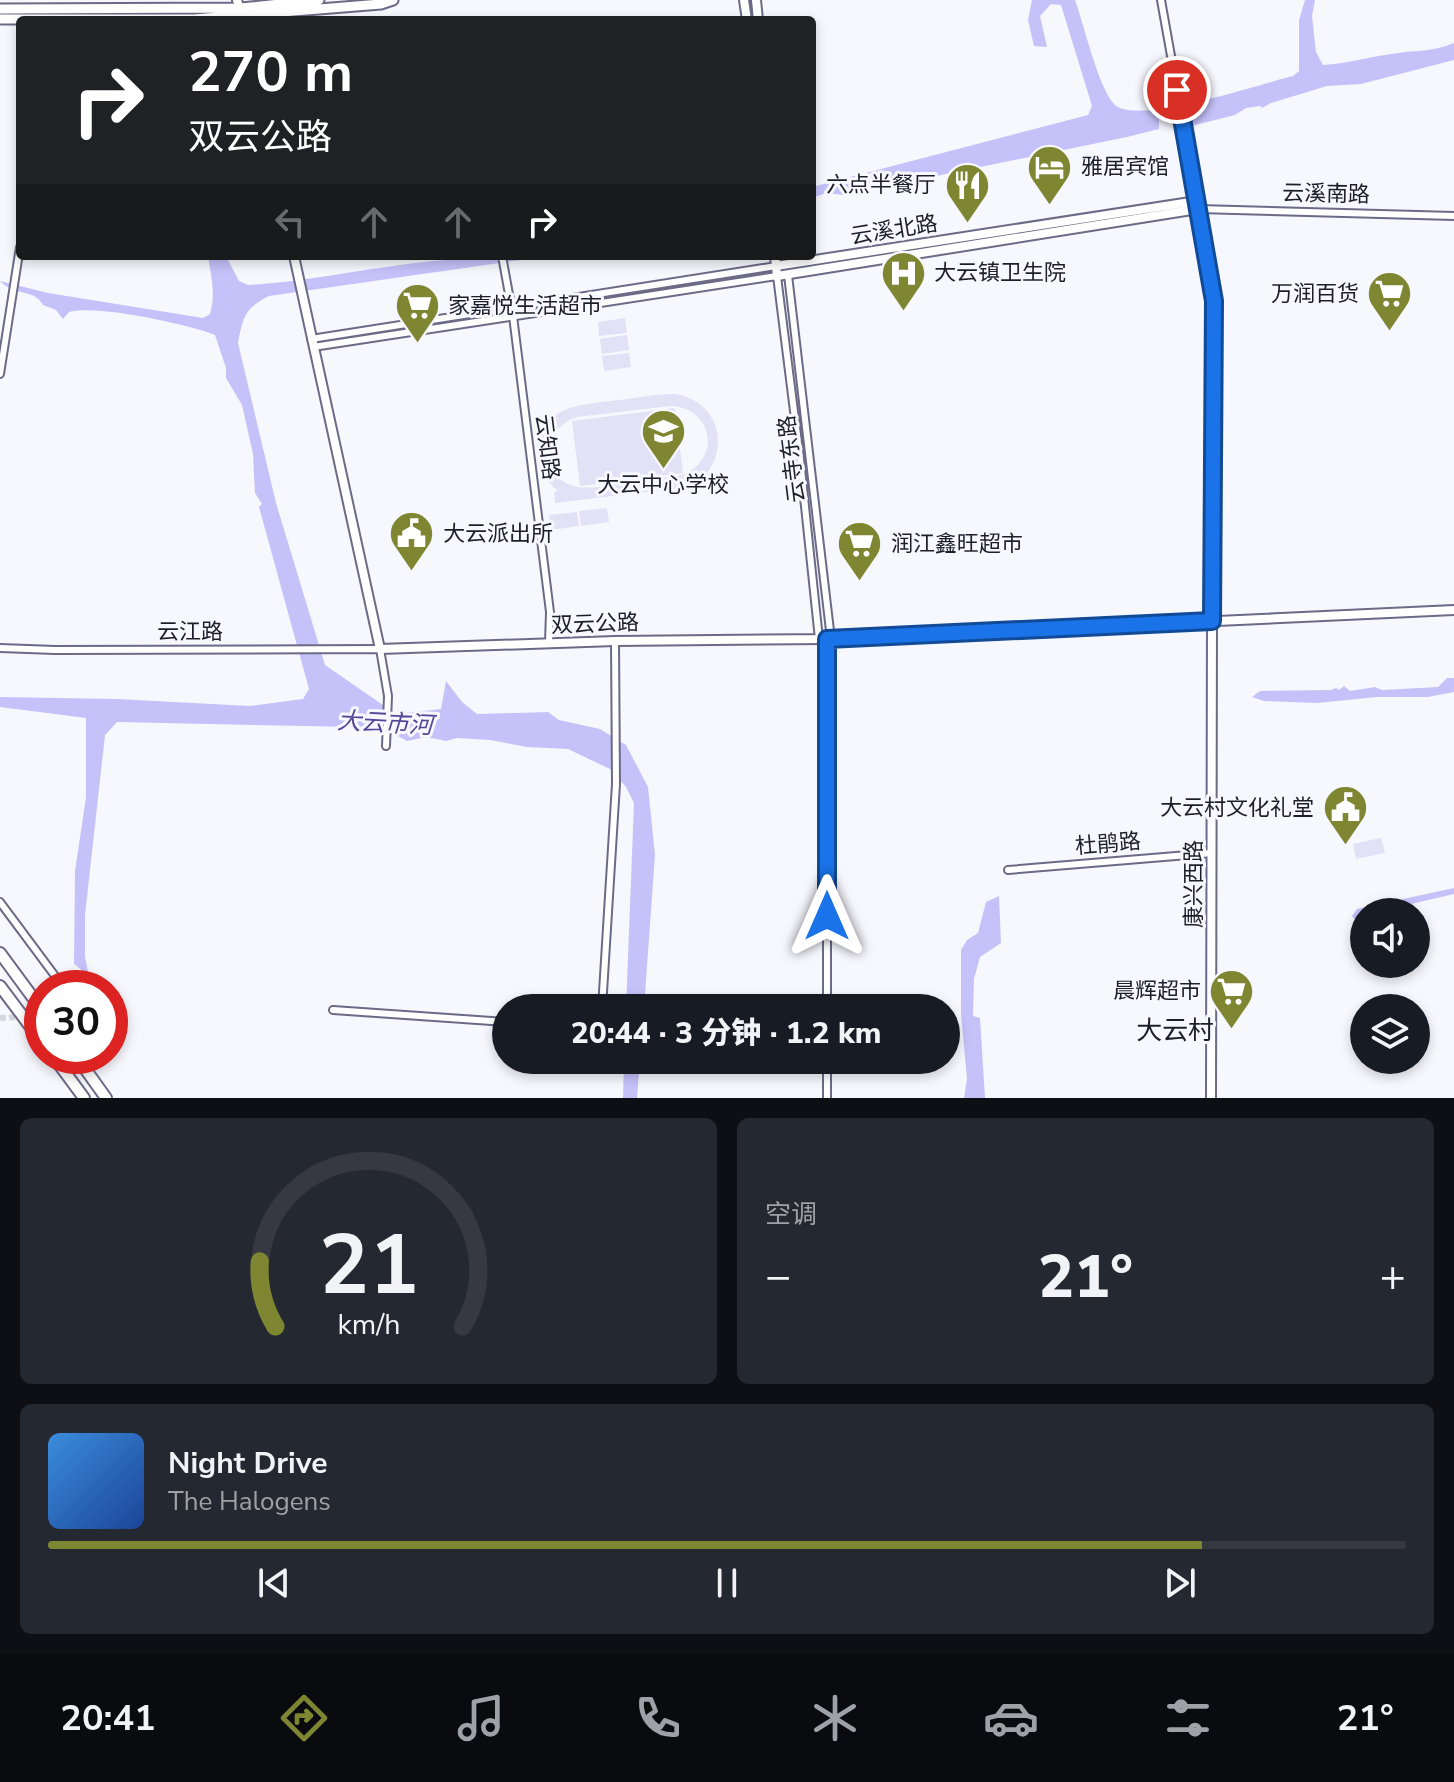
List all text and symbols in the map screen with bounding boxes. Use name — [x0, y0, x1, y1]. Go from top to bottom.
text: 270 m — [188, 34, 353, 111]
icon: right — [56, 48, 160, 152]
pin — [1143, 56, 1211, 124]
icon: arrive — [1155, 68, 1199, 112]
text: 双云公路 — [188, 113, 332, 162]
hotel icon: 雅居宾馆 — [1026, 143, 1074, 206]
place label: 雅居宾馆 — [1081, 152, 1169, 182]
restaurant icon: 六点半餐厅 — [943, 161, 991, 224]
place label: 六点半餐厅 — [826, 170, 936, 200]
street label: 云溪南路 — [1282, 178, 1370, 210]
icon: left — [268, 200, 312, 244]
icon: ahead — [352, 200, 396, 244]
icon: ahead — [436, 200, 480, 244]
icon: right — [520, 200, 564, 244]
street label: 云溪北路 — [848, 208, 940, 252]
hospital icon: 大云镇卫生院 — [879, 249, 927, 312]
place label: 大云镇卫生院 — [934, 258, 1066, 288]
supermarket icon: 万润百货 — [1366, 270, 1414, 333]
place label: 万润百货 — [1271, 279, 1359, 309]
supermarket icon: 家嘉悦生活超市 — [393, 282, 441, 345]
place label: 家嘉悦生活超市 — [448, 291, 602, 321]
school or university icon: 大云中心学校 — [639, 408, 687, 471]
street label: 云知路 — [528, 412, 566, 482]
street label: 云寺东路 — [772, 413, 812, 505]
place label: 大云中心学校 — [597, 470, 729, 500]
public building icon: 大云派出所 — [388, 510, 436, 573]
place label: 大云派出所 — [443, 519, 553, 549]
supermarket icon: 润江鑫旺超市 — [836, 520, 884, 583]
place label: 润江鑫旺超市 — [891, 529, 1023, 559]
street label: 双云公路 — [550, 607, 640, 641]
street label: 云江路 — [157, 617, 223, 647]
water label: 大云市河 — [336, 705, 438, 742]
public building icon: 大云村文化礼堂 — [1321, 784, 1369, 847]
place label: 大云村文化礼堂 — [1160, 793, 1314, 823]
street label: 杜鹃路 — [1074, 826, 1142, 862]
street label: 康兴西路 — [1179, 840, 1209, 928]
position arrow — [785, 874, 869, 958]
map controls — [1350, 898, 1430, 1074]
button: sound — [1350, 898, 1430, 978]
supermarket icon: 晨辉超市 — [1208, 967, 1256, 1030]
speed limit sign: 30 — [24, 970, 128, 1074]
place label: 晨辉超市 — [1113, 976, 1201, 1006]
button: layers — [1350, 994, 1430, 1074]
text: 20:44 · 3 分钟 · 1.2 km — [571, 1013, 881, 1054]
district label: 大云村 — [1136, 1013, 1214, 1048]
text: 空调 — [765, 1197, 817, 1232]
text: 21 — [319, 1209, 418, 1322]
text: 21° — [1038, 1236, 1133, 1318]
text: − — [765, 1247, 791, 1307]
text: + — [1380, 1247, 1406, 1307]
text: km/h — [337, 1305, 400, 1344]
text: Night Drive — [168, 1443, 327, 1484]
text: The Halogens — [168, 1484, 331, 1519]
icon: previous — [252, 1561, 296, 1605]
icon: pause — [705, 1561, 749, 1605]
icon: next — [1158, 1561, 1202, 1605]
icon: directions — [276, 1690, 332, 1746]
icon: music — [453, 1690, 509, 1746]
icon: phone — [630, 1690, 686, 1746]
icon: climate — [807, 1690, 863, 1746]
icon: car — [983, 1690, 1039, 1746]
icon: filters — [1160, 1690, 1216, 1746]
text: 20:41 — [60, 1694, 156, 1743]
text: 21° — [1337, 1694, 1394, 1743]

